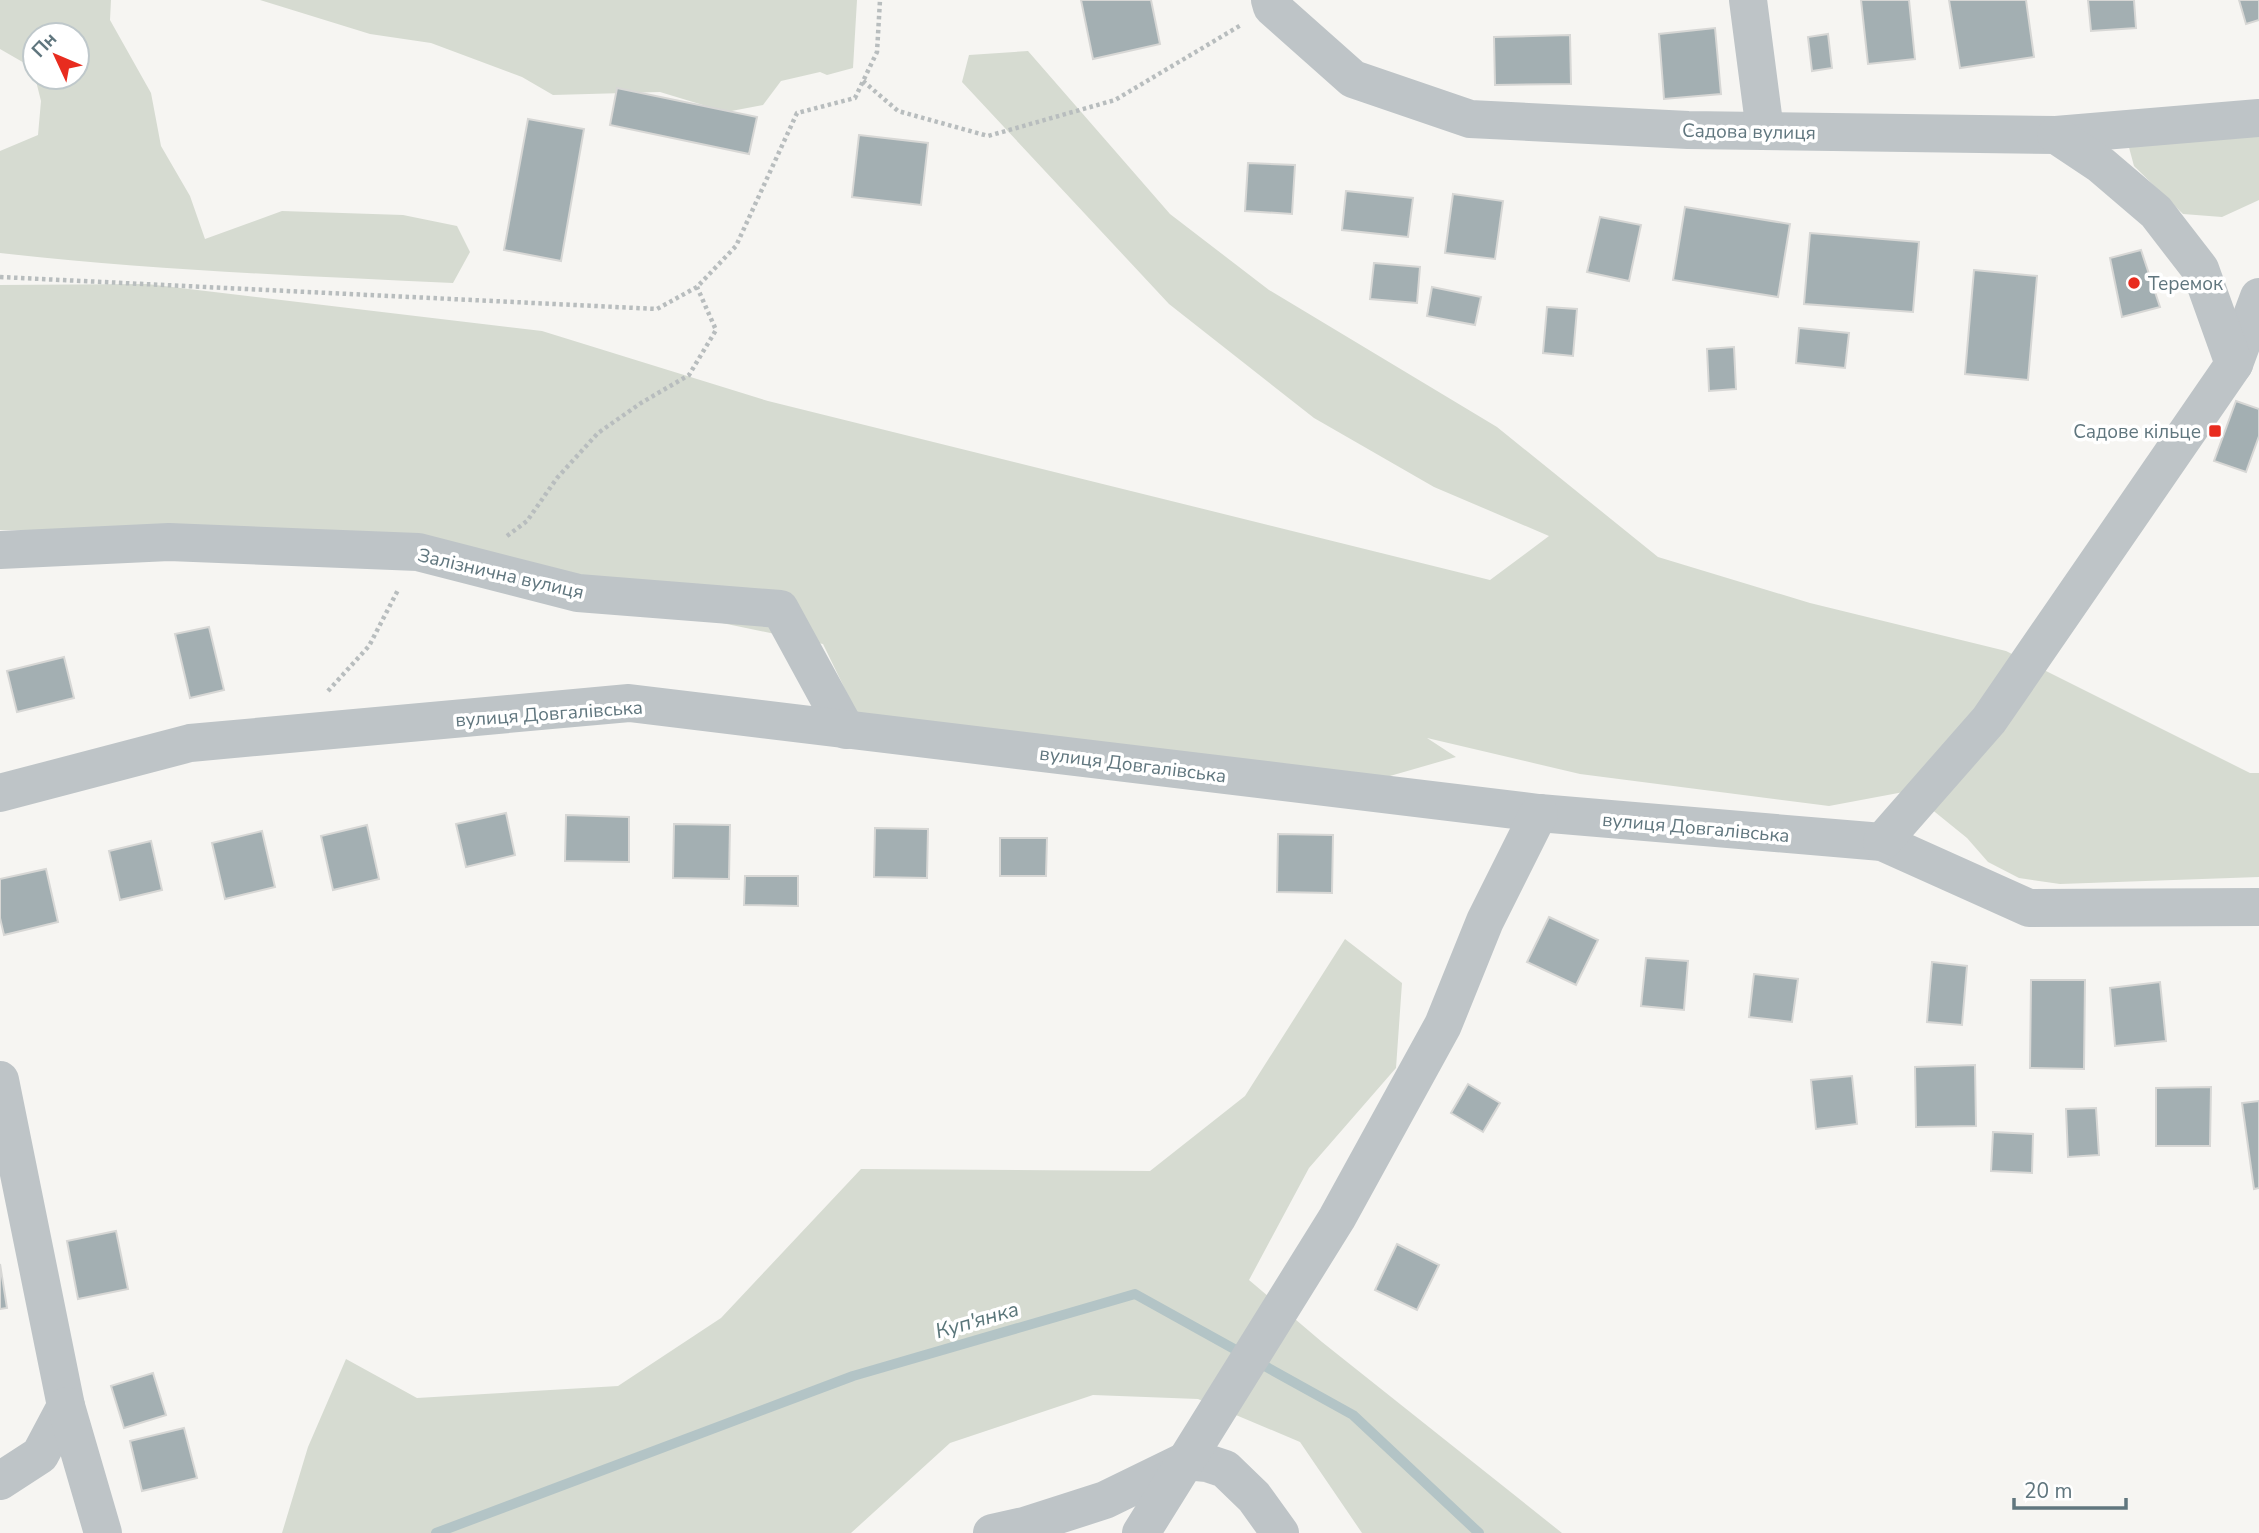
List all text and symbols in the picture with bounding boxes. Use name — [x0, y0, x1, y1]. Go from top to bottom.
north arrow — [21, 21, 91, 91]
text: Пн — [26, 26, 63, 63]
street label: Садова вулиця — [1682, 118, 1816, 146]
place label: Теремок — [2148, 271, 2223, 297]
marker: Теремок — [2126, 275, 2142, 291]
place label: Садове кільце — [2073, 419, 2201, 445]
marker: Садове кільце — [2207, 423, 2223, 439]
street label: Залізнична вулиця — [415, 542, 586, 606]
street label: вулиця Довгалівська — [454, 694, 644, 734]
street label: вулиця Довгалівська — [1038, 741, 1228, 789]
street label: вулиця Довгалівська — [1601, 807, 1791, 849]
water label: Куп'янка — [932, 1295, 1022, 1345]
scale bar — [2014, 1466, 2126, 1510]
text: 20 m — [2024, 1477, 2073, 1505]

